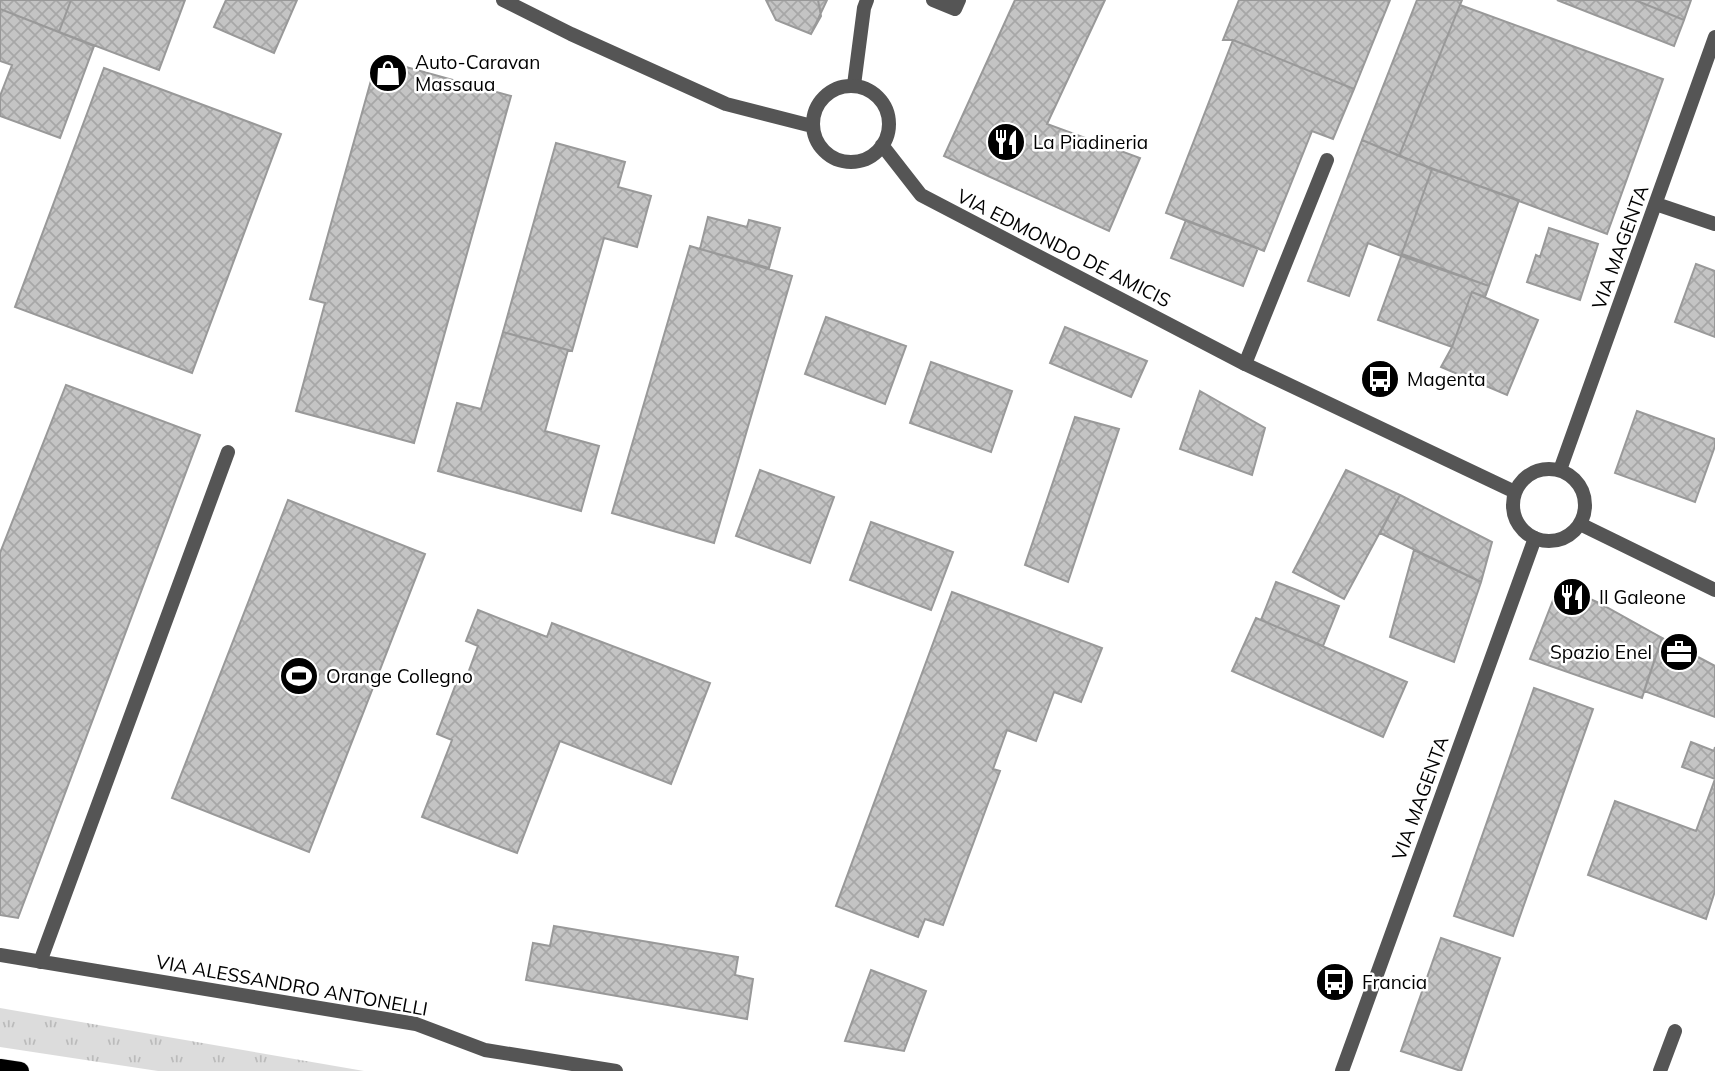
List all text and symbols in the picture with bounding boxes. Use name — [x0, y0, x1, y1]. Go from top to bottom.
place label: Auto-Caravan Massaua — [415, 50, 540, 96]
shop icon: Auto-Caravan Massaua — [367, 52, 409, 94]
restaurant icon: La Piadineria — [985, 121, 1027, 163]
place label: La Piadineria — [1033, 130, 1148, 154]
street label: VIA MAGENTA — [1586, 182, 1654, 312]
street label: VIA EDMONDO DE AMICIS — [953, 184, 1175, 312]
bus stop icon: Magenta — [1359, 358, 1401, 400]
place label: Magenta — [1407, 367, 1486, 391]
restaurant icon: Il Galeone — [1551, 576, 1593, 618]
place label: Il Galeone — [1599, 585, 1686, 609]
office icon: Spazio Enel — [1658, 631, 1700, 673]
place label: Spazio Enel — [1550, 640, 1652, 664]
sports icon: Orange Collegno — [278, 655, 320, 697]
place label: Orange Collegno — [326, 664, 473, 688]
street label: VIA MAGENTA — [1386, 733, 1454, 863]
street label: VIA ALESSANDRO ANTONELLI — [154, 949, 430, 1021]
bus stop icon: Francia — [1314, 961, 1356, 1003]
place label: Francia — [1362, 970, 1427, 994]

